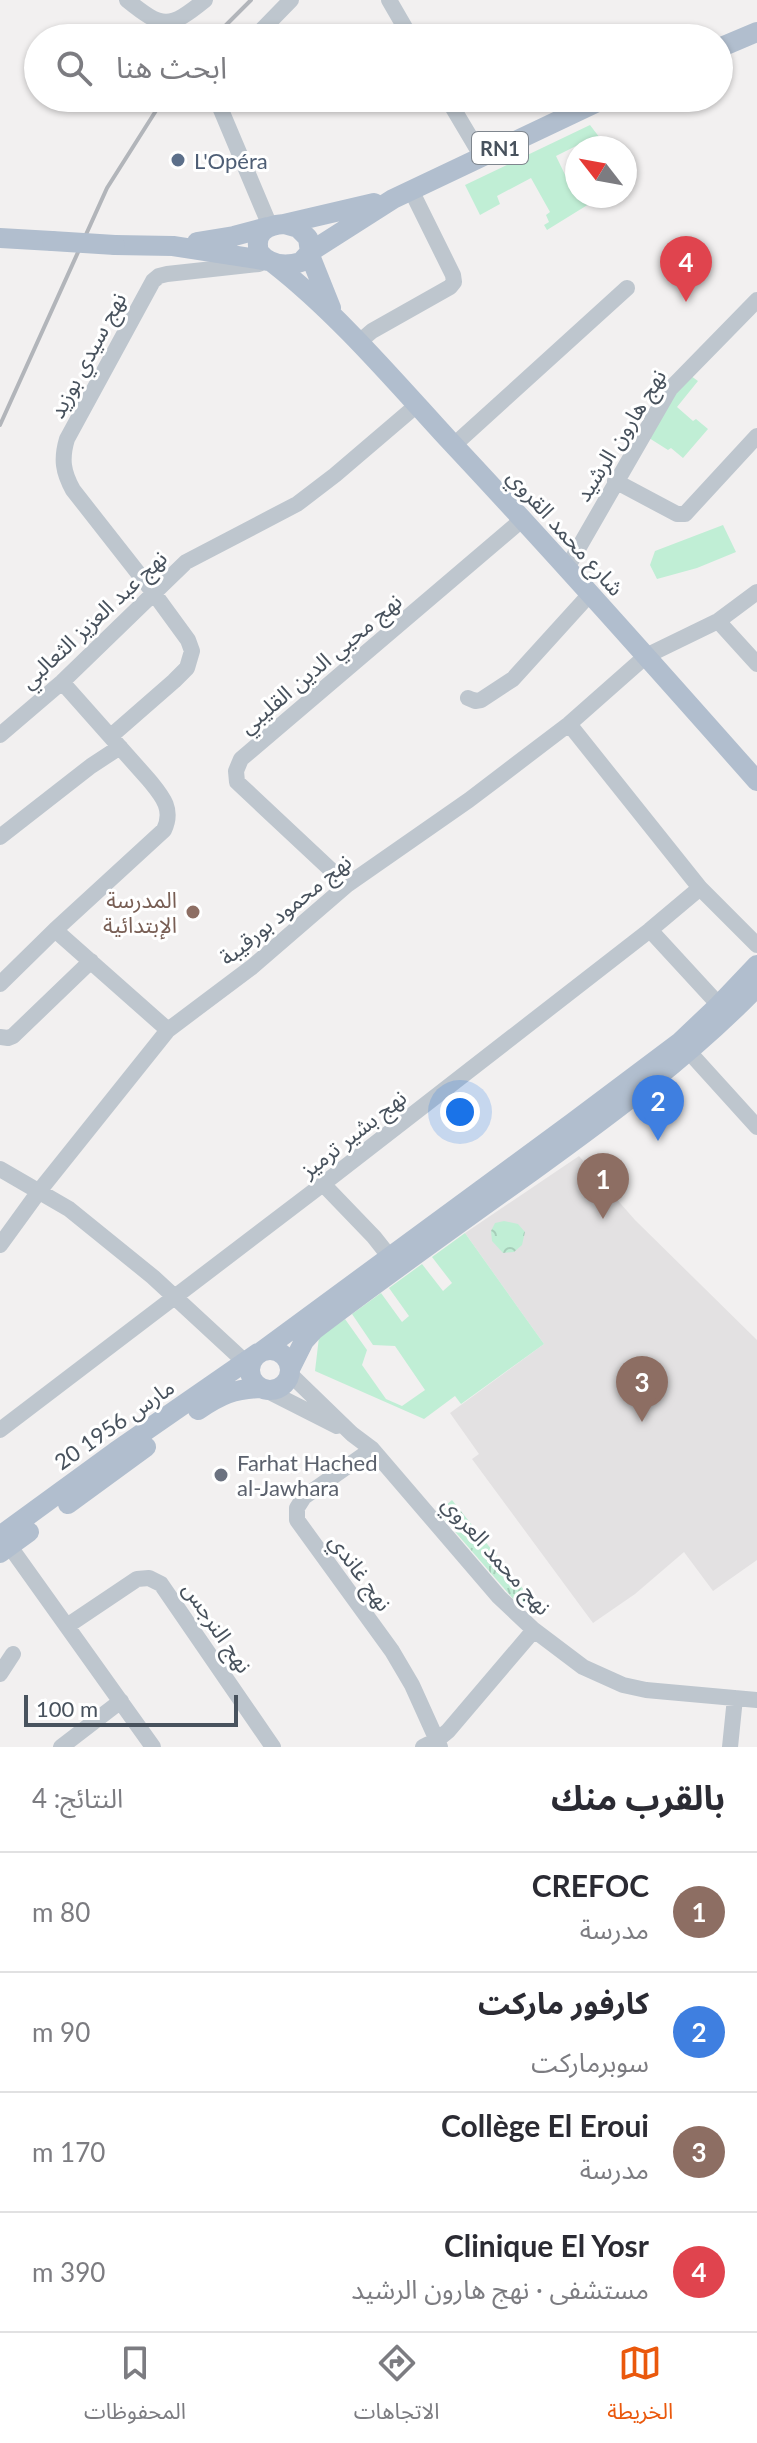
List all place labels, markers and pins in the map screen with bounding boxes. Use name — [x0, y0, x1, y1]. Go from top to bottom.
place label: L'Opéra — [194, 147, 268, 174]
marker: L'Opéra — [169, 151, 187, 169]
pin: 4 — [660, 236, 712, 302]
place label: المدرسة الإبتدائية — [103, 886, 177, 940]
marker: المدرسة الإبتدائية — [184, 903, 202, 921]
pin: 2 — [632, 1075, 684, 1141]
pin: 1 — [577, 1153, 629, 1219]
pin: 3 — [616, 1356, 668, 1422]
place label: Farhat Hached al-Jawhara — [237, 1449, 378, 1501]
marker: Farhat Hached al-Jawhara — [212, 1466, 230, 1484]

